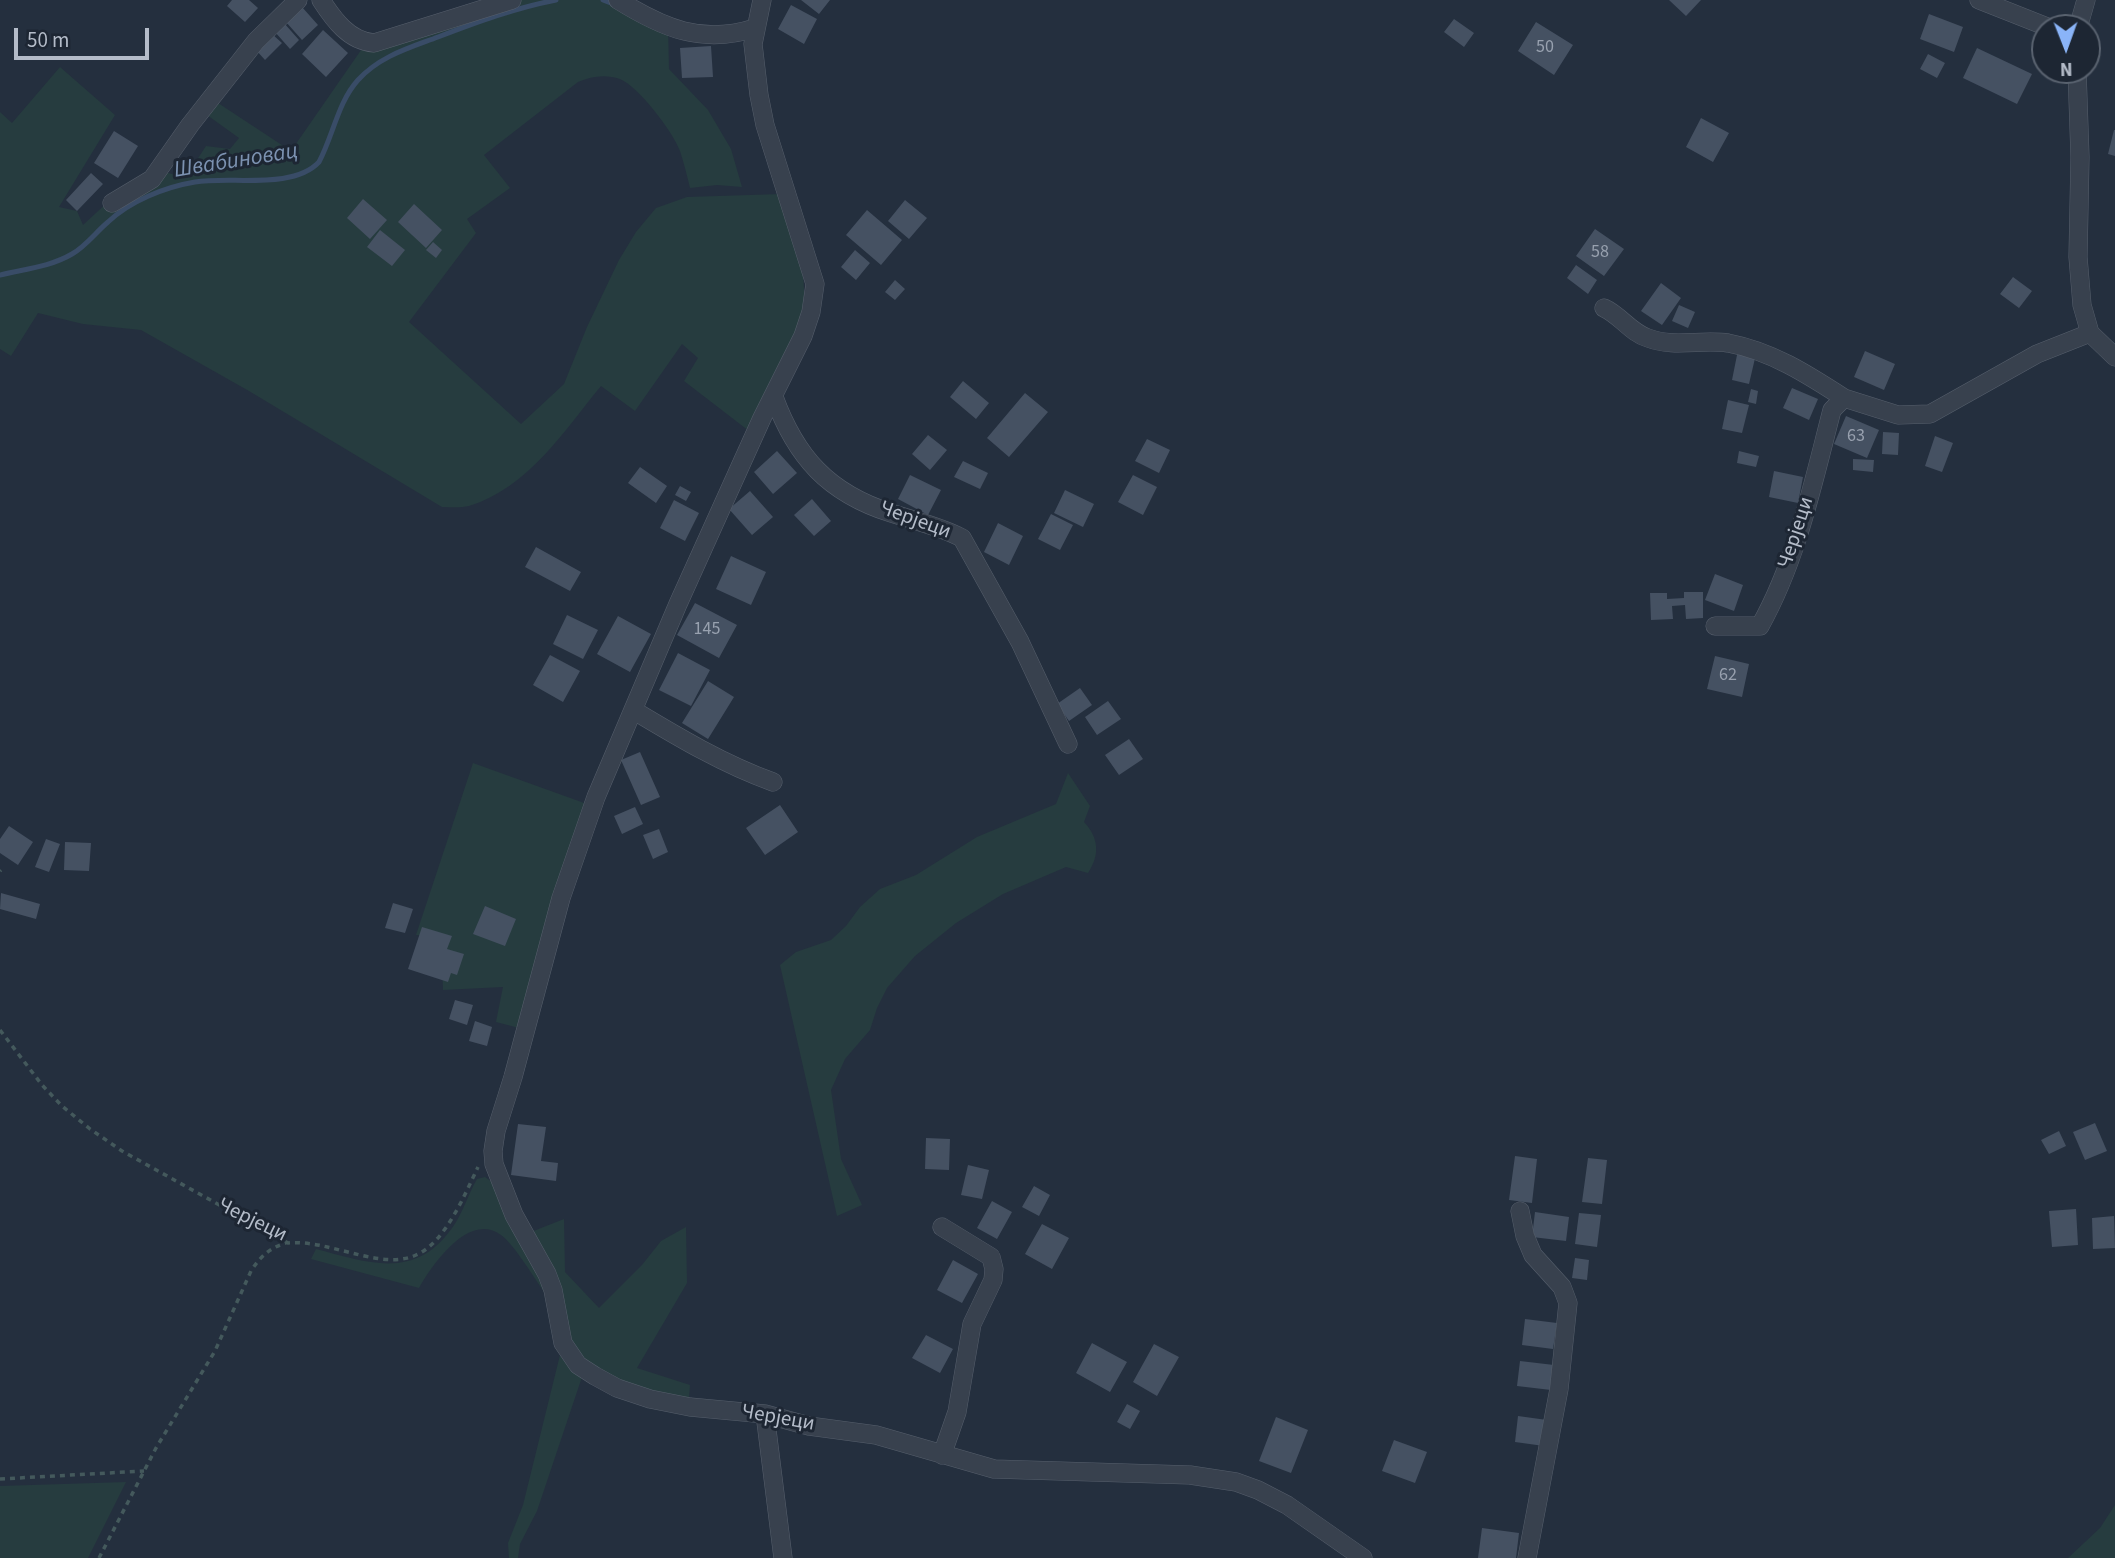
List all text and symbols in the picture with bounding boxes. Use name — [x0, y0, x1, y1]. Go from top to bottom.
scale bar — [18, 14, 152, 58]
north arrow — [2031, 14, 2101, 84]
text: 50 m — [27, 25, 69, 55]
house number: 50 — [1536, 37, 1554, 59]
text: N — [2060, 55, 2073, 82]
water label: Швабиновац — [172, 139, 300, 185]
house number: 58 — [1591, 242, 1609, 264]
house number: 63 — [1847, 426, 1865, 448]
street label: Черјеци — [1774, 494, 1820, 572]
street label: Черјеци — [876, 497, 954, 545]
house number: 145 — [694, 619, 720, 641]
house number: 62 — [1719, 665, 1737, 687]
street label: Черјеци — [213, 1193, 291, 1249]
street label: Черјеци — [739, 1400, 817, 1438]

